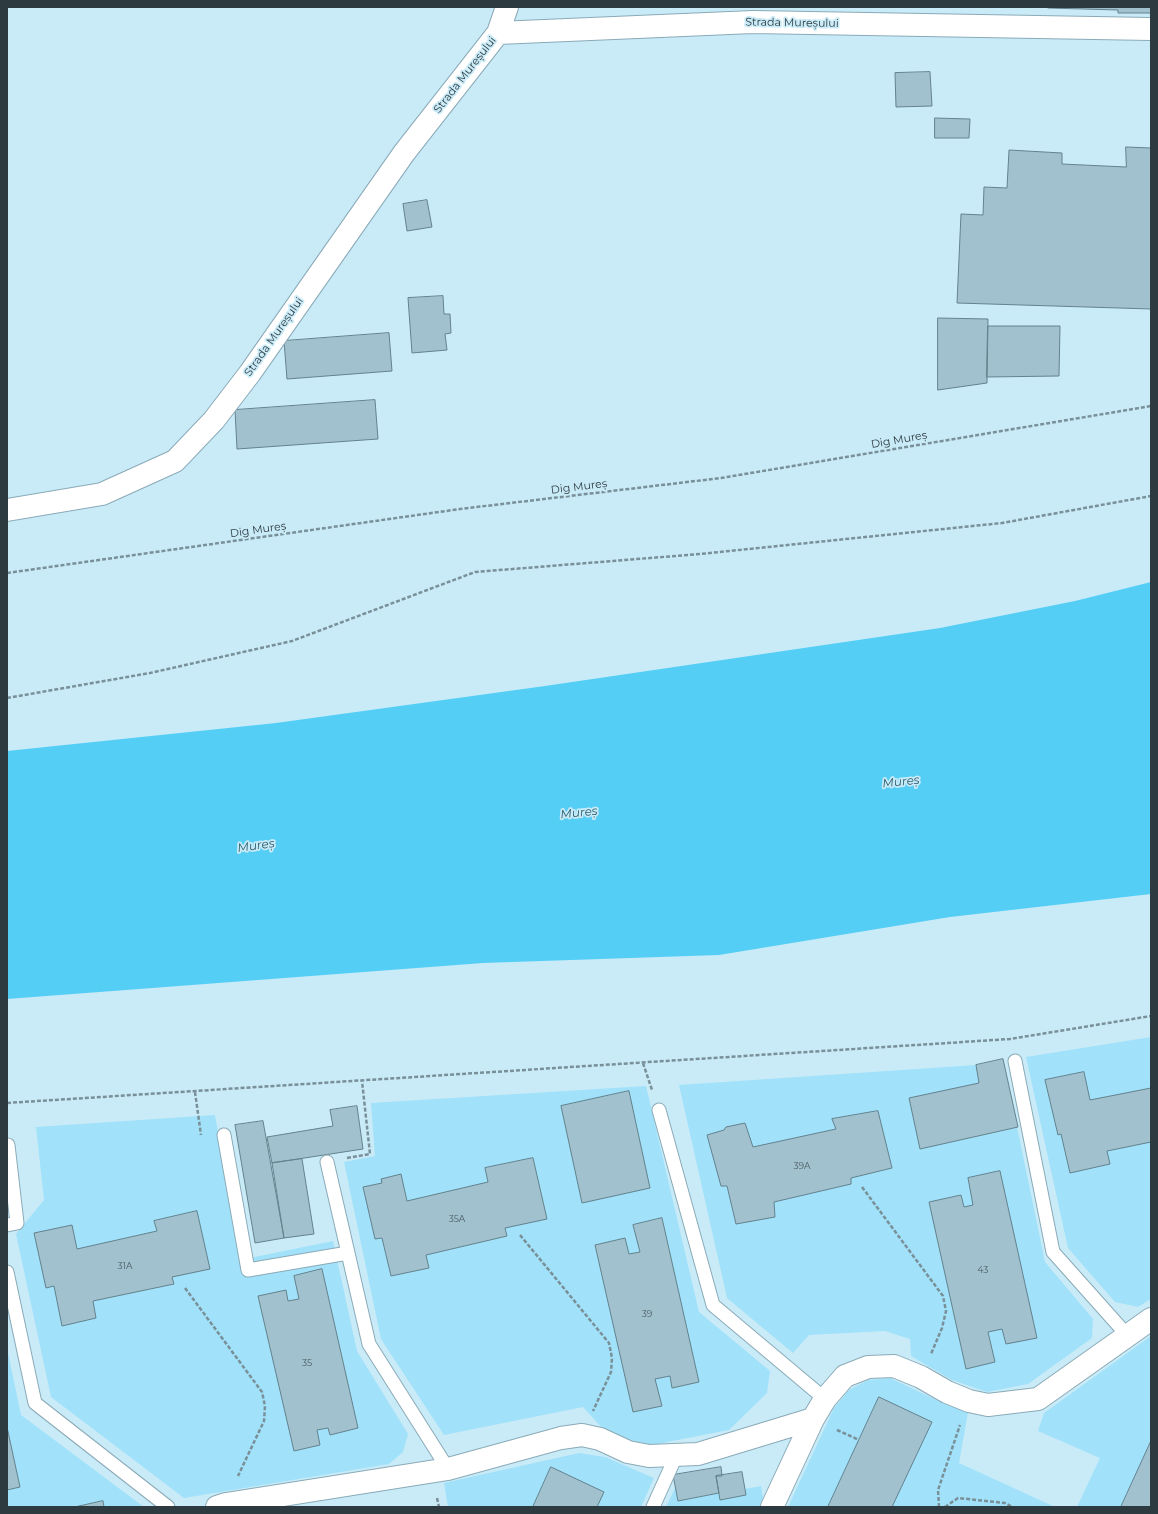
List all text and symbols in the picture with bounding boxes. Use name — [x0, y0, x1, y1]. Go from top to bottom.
street label: Strada Mureșului — [745, 16, 839, 30]
street label: Strada Mureșului — [431, 34, 499, 116]
street label: Strada Mureșului — [242, 295, 306, 379]
street label: Dig Mureș — [870, 429, 928, 451]
street label: Dig Mureș — [550, 477, 608, 497]
street label: Dig Mureș — [229, 520, 287, 540]
water label: Mureș — [882, 773, 920, 791]
water label: Mureș — [560, 804, 598, 822]
water label: Mureș — [237, 836, 275, 856]
house number: 39A — [794, 1161, 810, 1171]
house number: 35A — [449, 1214, 465, 1224]
house number: 31A — [118, 1261, 132, 1271]
house number: 43 — [978, 1265, 988, 1275]
house number: 39 — [642, 1309, 652, 1319]
house number: 35 — [302, 1358, 312, 1368]

